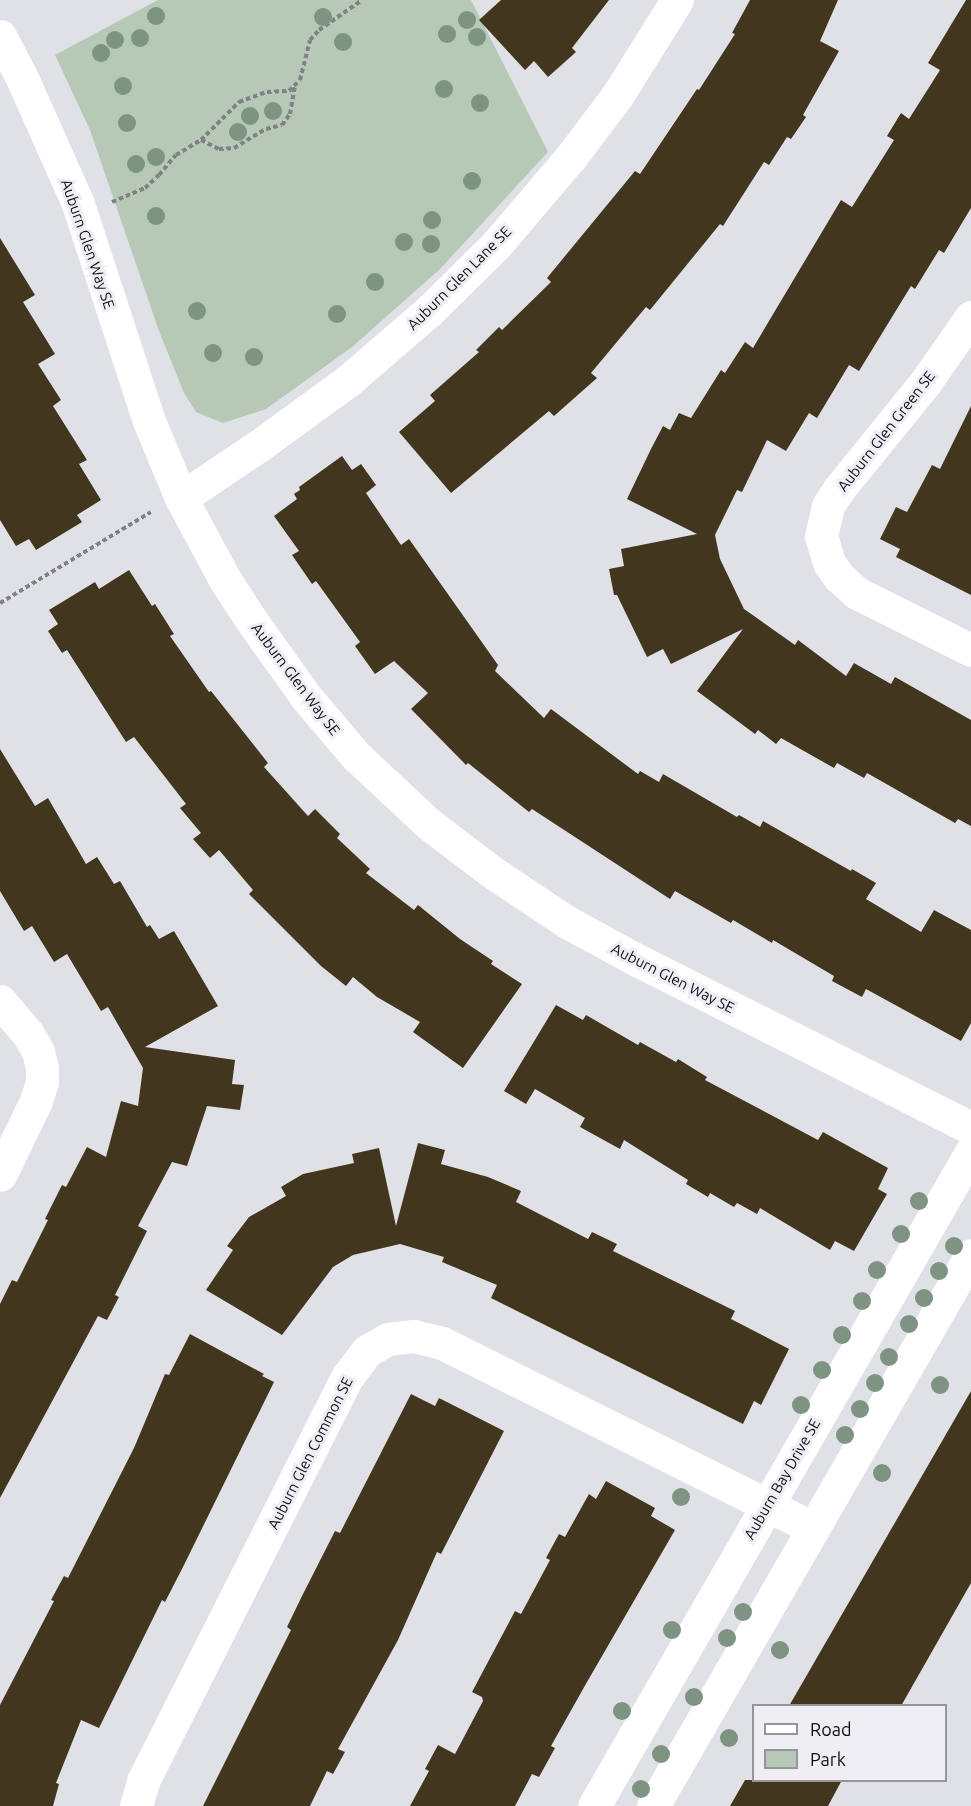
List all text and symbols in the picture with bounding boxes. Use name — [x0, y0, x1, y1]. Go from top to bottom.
street label: Auburn Glen Way SE — [57, 177, 119, 311]
street label: Auburn Glen Lane SE — [403, 222, 515, 334]
street label: Auburn Glen Green SE — [833, 367, 939, 495]
street label: Auburn Glen Way SE — [248, 619, 344, 739]
street label: Auburn Glen Way SE — [608, 939, 738, 1017]
street label: Auburn Glen Common SE — [264, 1374, 356, 1532]
street label: Auburn Bay Drive SE — [740, 1415, 824, 1543]
legend — [752, 1704, 947, 1782]
text: Road — [810, 1719, 852, 1739]
text: Park — [810, 1749, 846, 1769]

